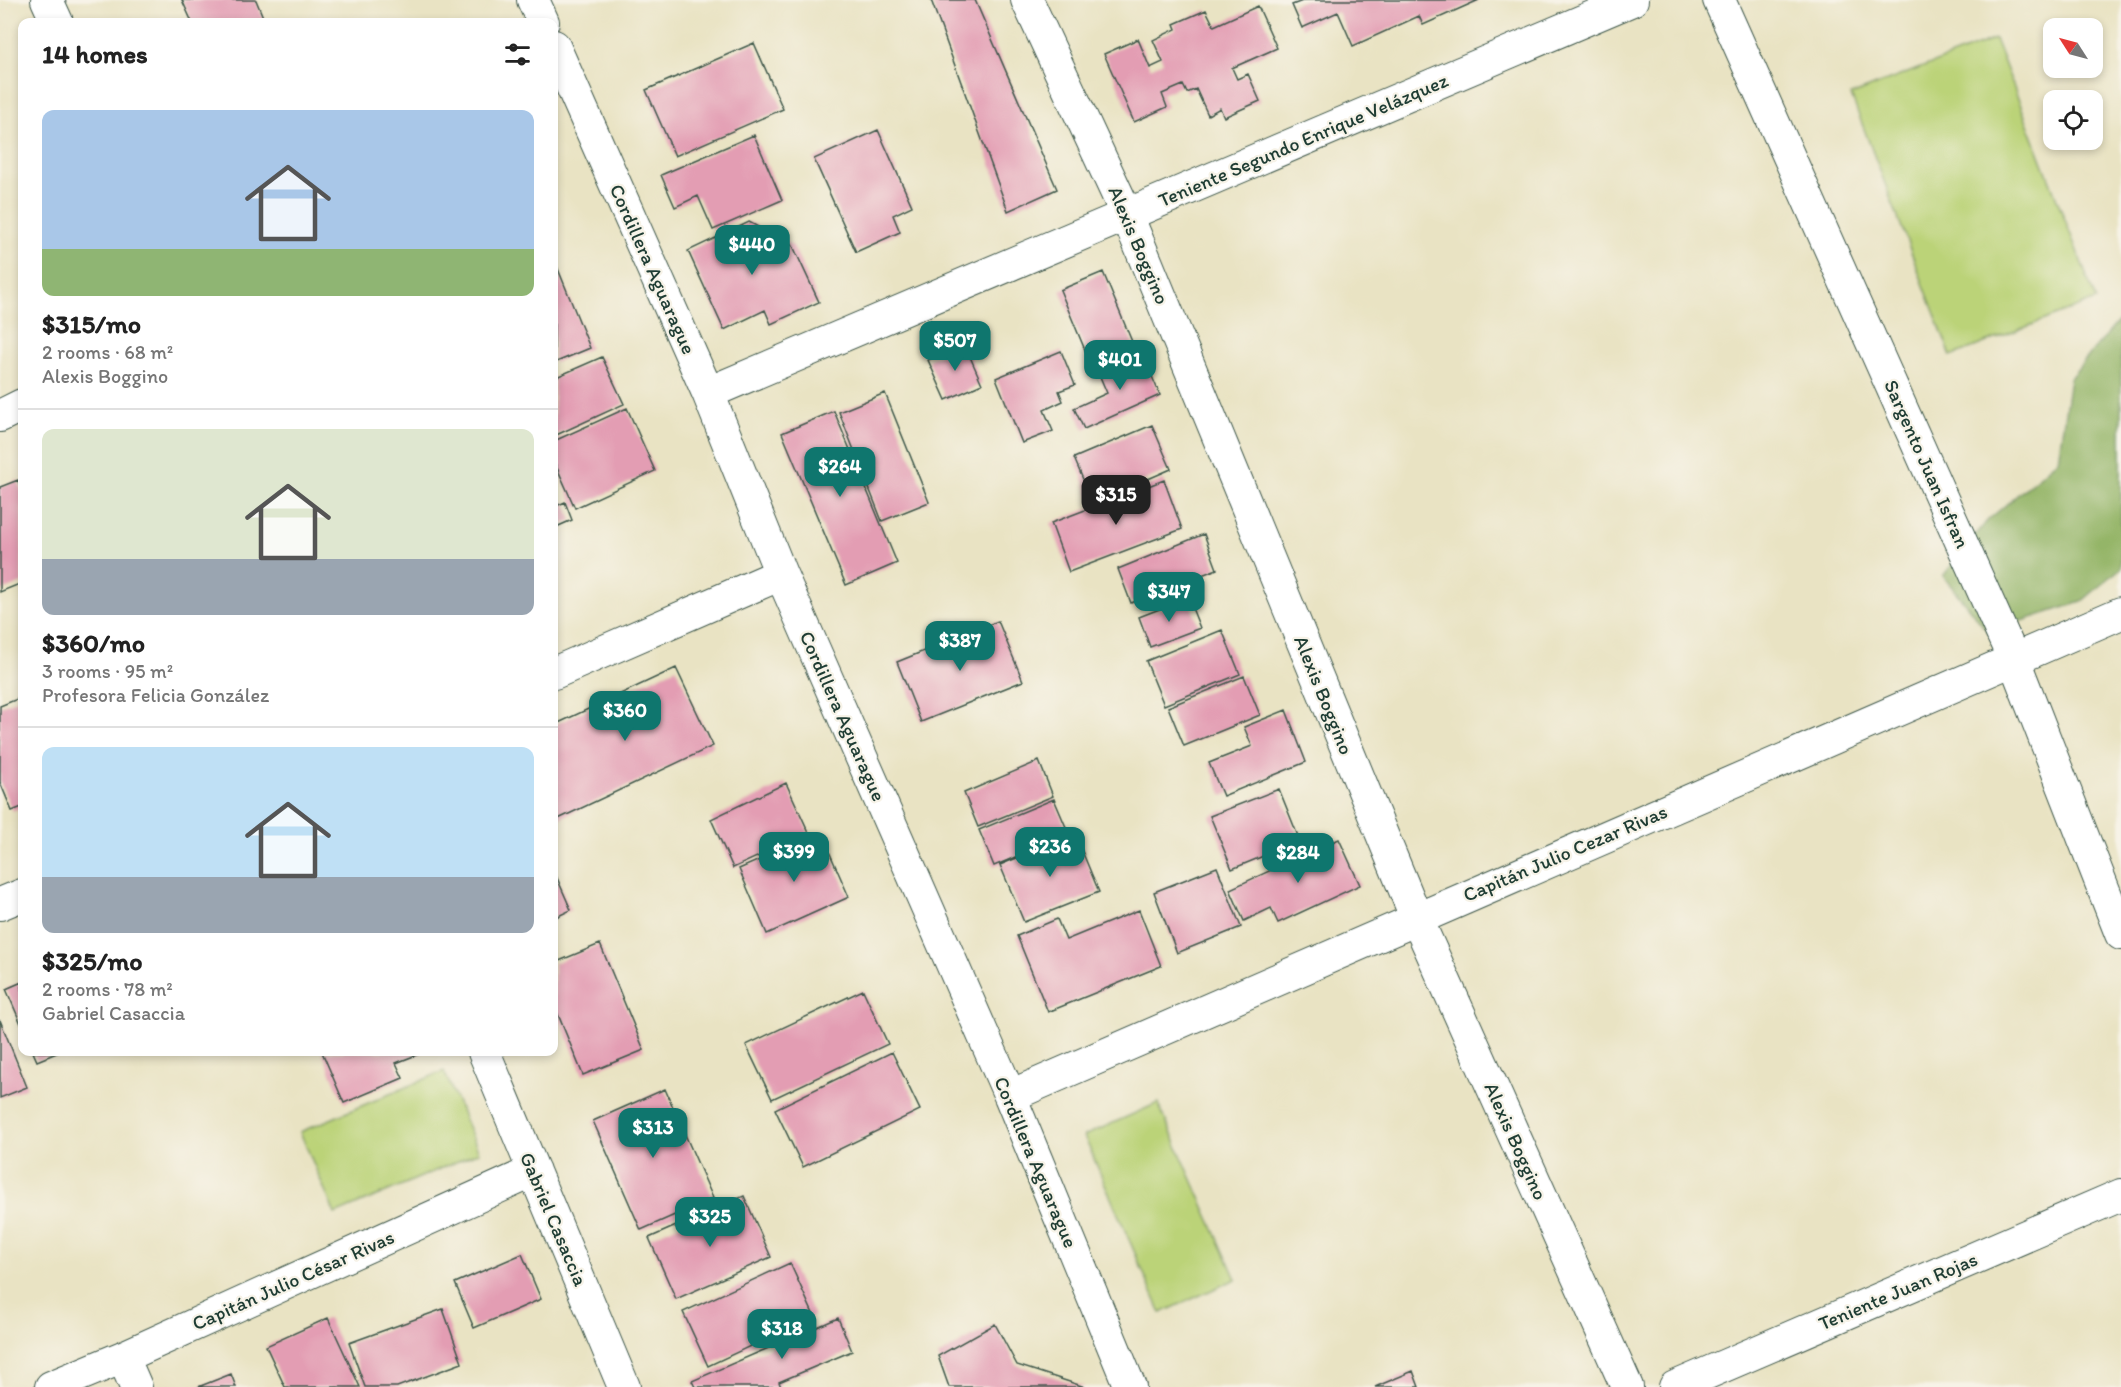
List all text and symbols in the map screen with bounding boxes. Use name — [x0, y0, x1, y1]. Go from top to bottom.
north arrow — [2043, 18, 2103, 78]
map controls — [2043, 18, 2103, 150]
text: 14 homes — [42, 38, 148, 70]
icon: filters — [501, 38, 534, 71]
street label: Teniente Segundo Enrique Velázquez — [1155, 68, 1452, 212]
button: locate — [2043, 90, 2103, 150]
icon: home — [234, 149, 342, 257]
street label: Cordillera Aguarague — [605, 180, 701, 358]
street label: Alexis Boggino — [1103, 182, 1175, 308]
pin: $440 — [716, 225, 788, 276]
text: $440 — [729, 232, 775, 256]
text: $315/mo — [42, 308, 141, 340]
pin: $507 — [919, 321, 991, 372]
text: $507 — [934, 328, 976, 352]
text: 2 rooms · 68 m² — [42, 340, 173, 364]
pin: $401 — [1084, 340, 1156, 391]
text: $401 — [1098, 347, 1142, 371]
text: Alexis Boggino — [42, 364, 168, 388]
street label: Sargento Juan Isfran — [1879, 376, 1975, 552]
pin: $264 — [804, 447, 876, 498]
text: $264 — [818, 454, 862, 478]
icon: home — [234, 468, 342, 576]
pin: $315 — [1080, 475, 1152, 526]
text: $315 — [1096, 482, 1136, 506]
pin: $347 — [1133, 572, 1205, 623]
text: $347 — [1148, 579, 1190, 603]
pin: $387 — [924, 621, 996, 672]
text: $360/mo — [42, 627, 145, 659]
street label: Cordillera Aguarague — [795, 627, 891, 805]
text: $387 — [939, 628, 981, 652]
street label: Alexis Boggino — [1289, 632, 1359, 758]
text: 3 rooms · 95 m² — [42, 659, 173, 683]
text: Profesora Felicia González — [42, 683, 269, 707]
pin: $360 — [589, 691, 661, 742]
text: $360 — [603, 698, 647, 722]
icon: home — [234, 786, 342, 894]
street label: Capitán Julio Cezar Rivas — [1459, 799, 1671, 907]
pin: $236 — [1014, 827, 1086, 878]
pin: $399 — [758, 832, 830, 883]
pin: $284 — [1262, 833, 1334, 884]
text: $236 — [1029, 834, 1071, 858]
text: $399 — [773, 839, 815, 863]
text: $284 — [1276, 840, 1320, 864]
text: $325/mo — [42, 945, 143, 977]
text: 2 rooms · 78 m² — [42, 977, 173, 1001]
text: Gabriel Casaccia — [42, 1001, 185, 1025]
street label: Cordillera Aguarague — [989, 1073, 1083, 1251]
street label: Alexis Boggino — [1479, 1078, 1553, 1204]
pin: $313 — [617, 1108, 689, 1159]
text: $313 — [632, 1115, 674, 1139]
street label: Gabriel Casaccia — [515, 1148, 593, 1290]
pin: $325 — [674, 1197, 746, 1248]
text: $325 — [689, 1204, 731, 1228]
street label: Capitán Julio César Rivas — [188, 1225, 398, 1335]
street label: Teniente Juan Rojas — [1815, 1247, 1981, 1335]
pin: $318 — [746, 1309, 818, 1360]
text: $318 — [761, 1316, 803, 1340]

